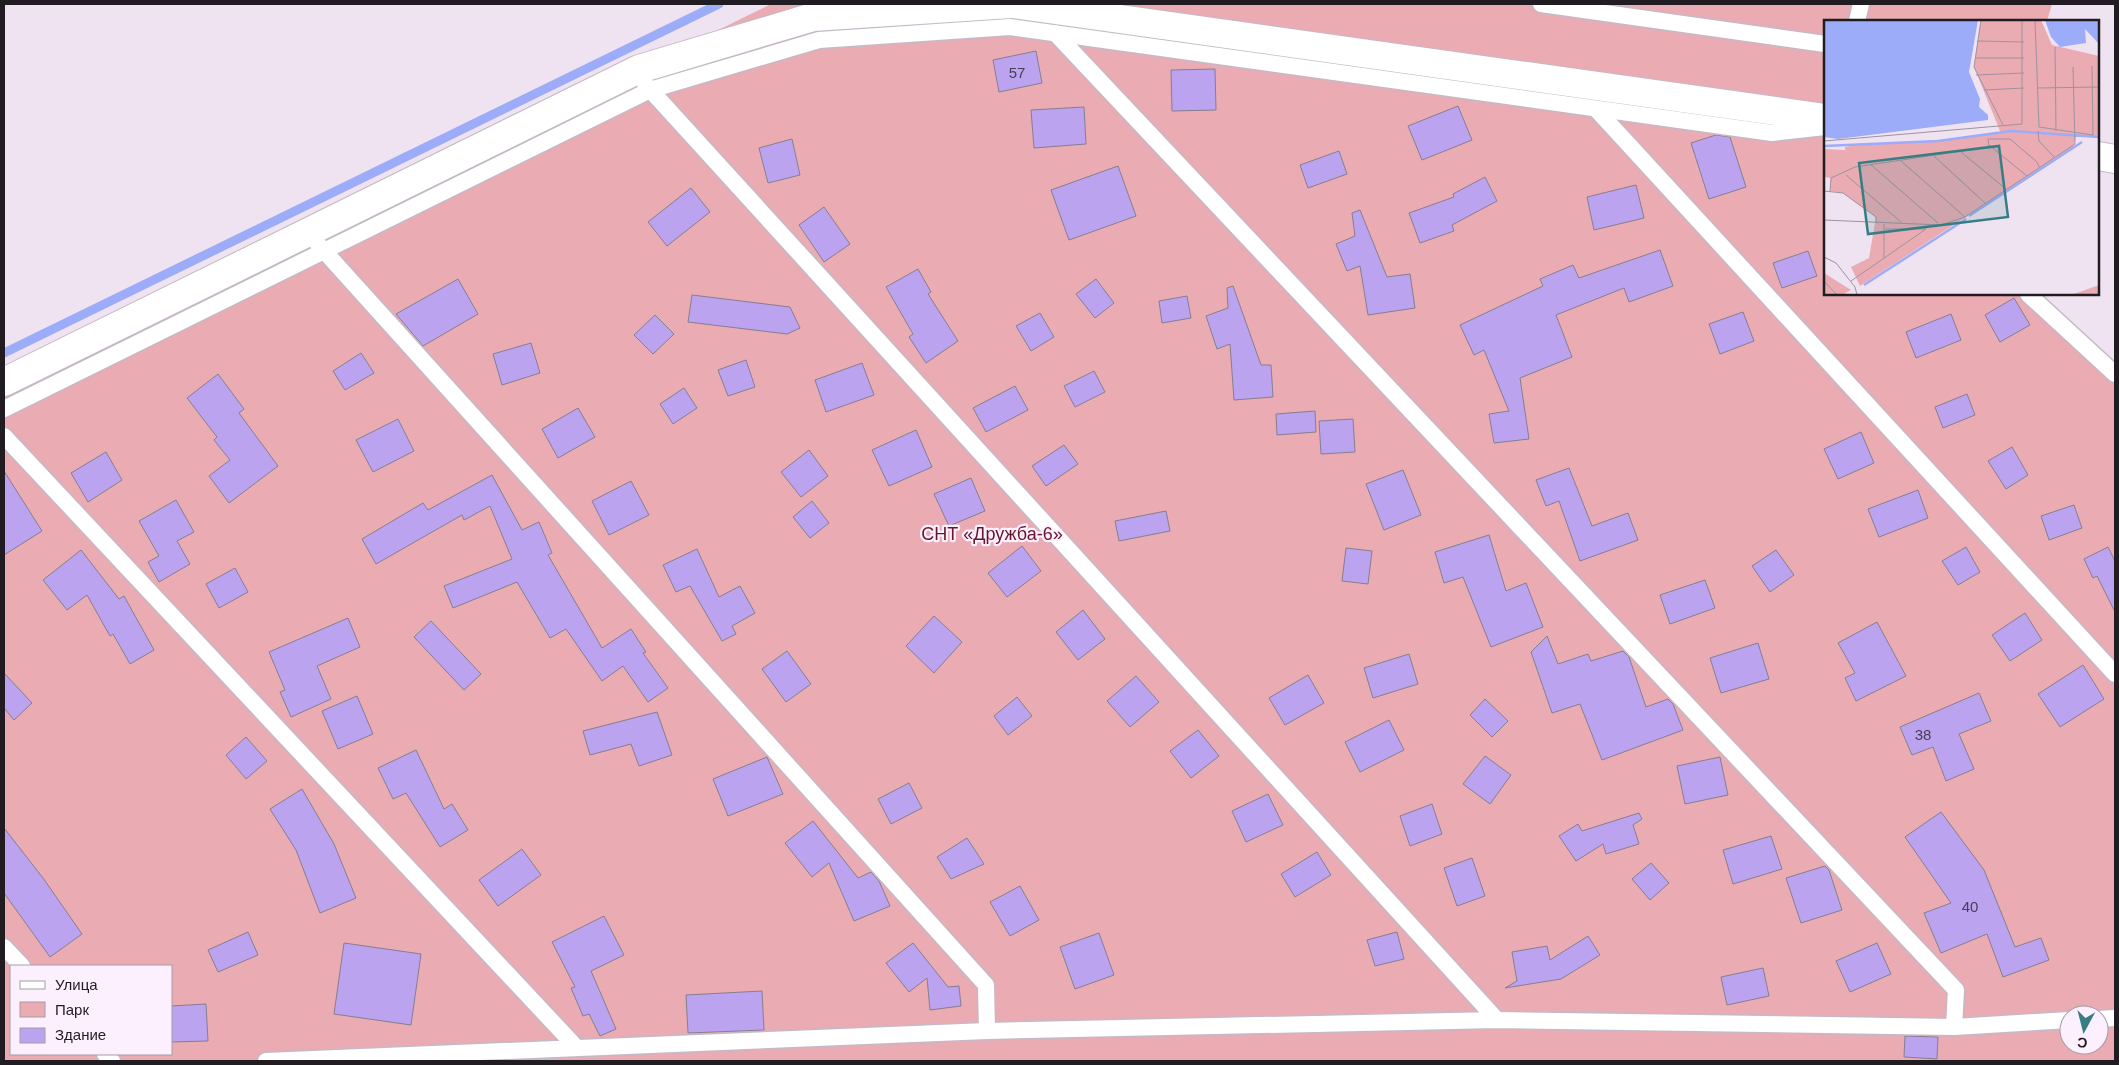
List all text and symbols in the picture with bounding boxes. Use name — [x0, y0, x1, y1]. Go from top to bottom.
inset map — [1824, 20, 2099, 295]
house number: 57 — [1009, 64, 1025, 81]
park label: СНТ «Дружба-6» — [921, 524, 1063, 544]
house number: 38 — [1915, 726, 1931, 743]
house number: 40 — [1962, 898, 1978, 915]
legend — [10, 965, 172, 1055]
text: Улица — [55, 976, 98, 993]
text: Парк — [55, 1001, 89, 1018]
north arrow — [2059, 1005, 2109, 1055]
text: Здание — [55, 1026, 106, 1043]
text: С — [2076, 1034, 2088, 1051]

